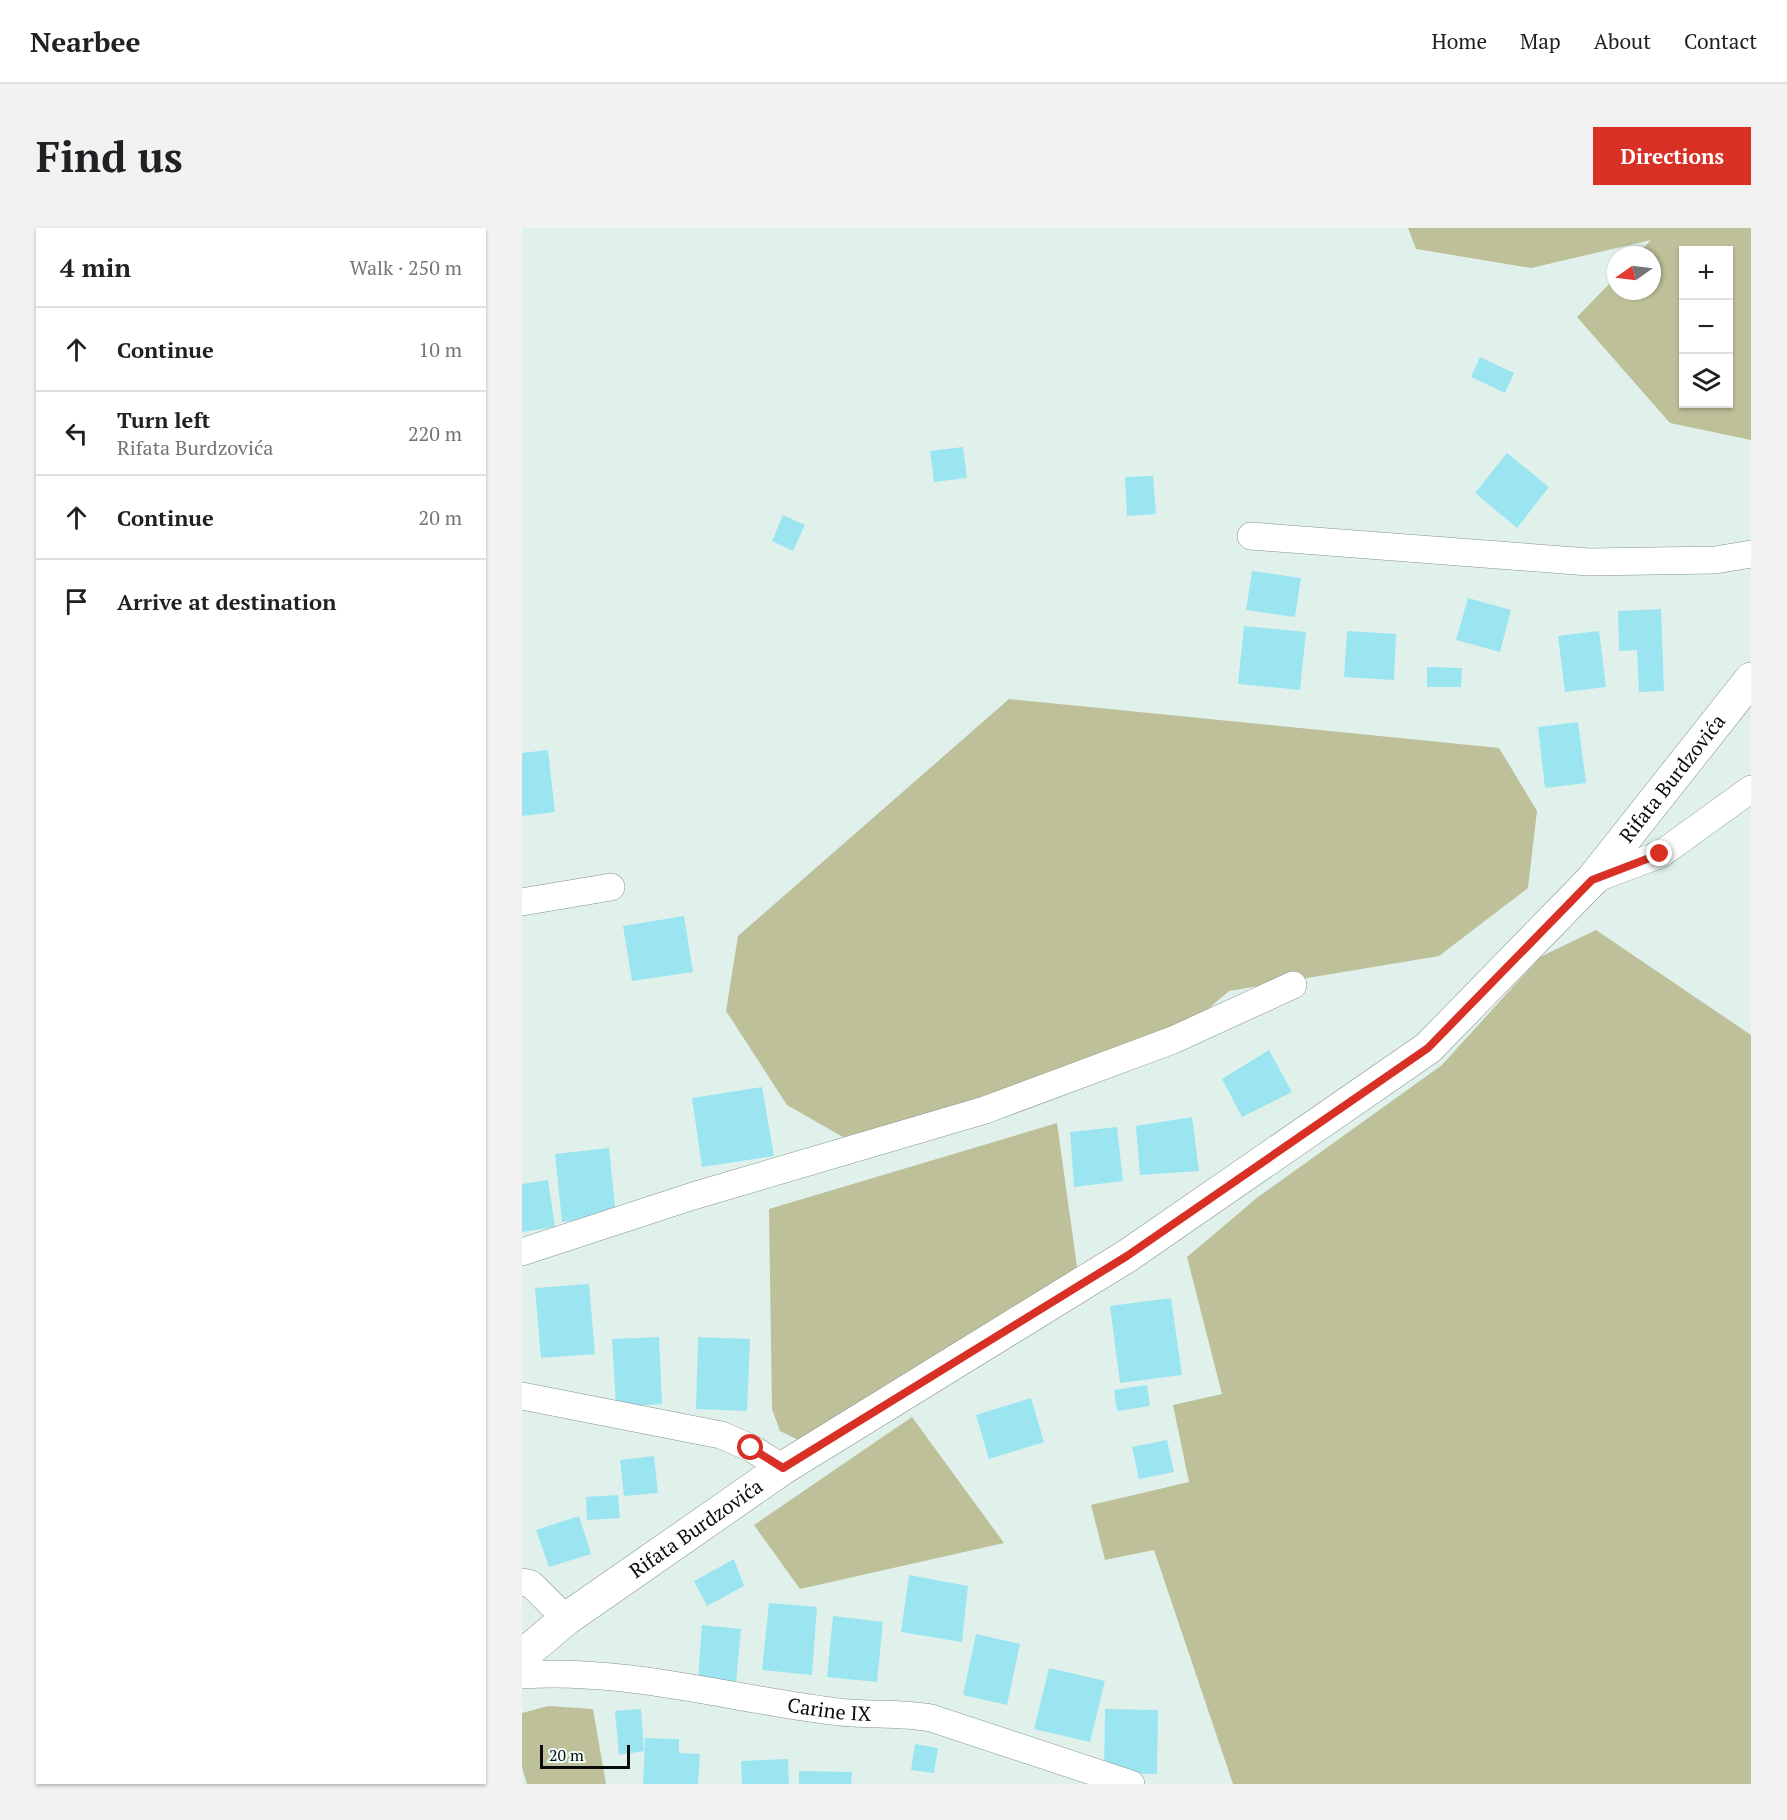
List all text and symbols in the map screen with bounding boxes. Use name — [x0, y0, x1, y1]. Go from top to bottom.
text: Nearbee — [30, 23, 140, 60]
text: Home — [1431, 27, 1487, 55]
text: Map — [1520, 27, 1561, 55]
text: About — [1594, 27, 1651, 55]
text: Contact — [1684, 27, 1757, 55]
button: Directions — [1593, 127, 1751, 185]
text: Find us — [36, 128, 183, 184]
north arrow — [1607, 246, 1661, 300]
map controls — [1679, 246, 1733, 408]
button: + — [1679, 246, 1733, 300]
text: 4 min — [60, 250, 131, 284]
text: Walk · 250 m — [350, 254, 462, 281]
button: − — [1679, 300, 1733, 354]
icon: ahead — [60, 333, 93, 366]
text: Continue — [117, 335, 214, 364]
text: 10 m — [419, 336, 462, 363]
button: layers — [1679, 354, 1733, 408]
text: Turn left — [117, 405, 210, 434]
icon: left — [60, 417, 93, 450]
text: 220 m — [408, 420, 462, 447]
text: Rifata Burdzovića — [117, 434, 273, 461]
icon: ahead — [60, 501, 93, 534]
text: Continue — [117, 503, 214, 532]
text: 20 m — [419, 504, 462, 531]
icon: arrive — [60, 585, 93, 618]
text: Arrive at destination — [117, 587, 336, 616]
street label: Rifata Burdzovića — [1613, 708, 1731, 848]
route end — [1646, 840, 1672, 866]
route start — [737, 1434, 763, 1460]
street label: Rifata Burdzovića — [624, 1472, 768, 1584]
street label: Carine IX — [786, 1691, 872, 1727]
scale bar — [540, 1742, 630, 1770]
text: 20 m — [549, 1744, 584, 1766]

